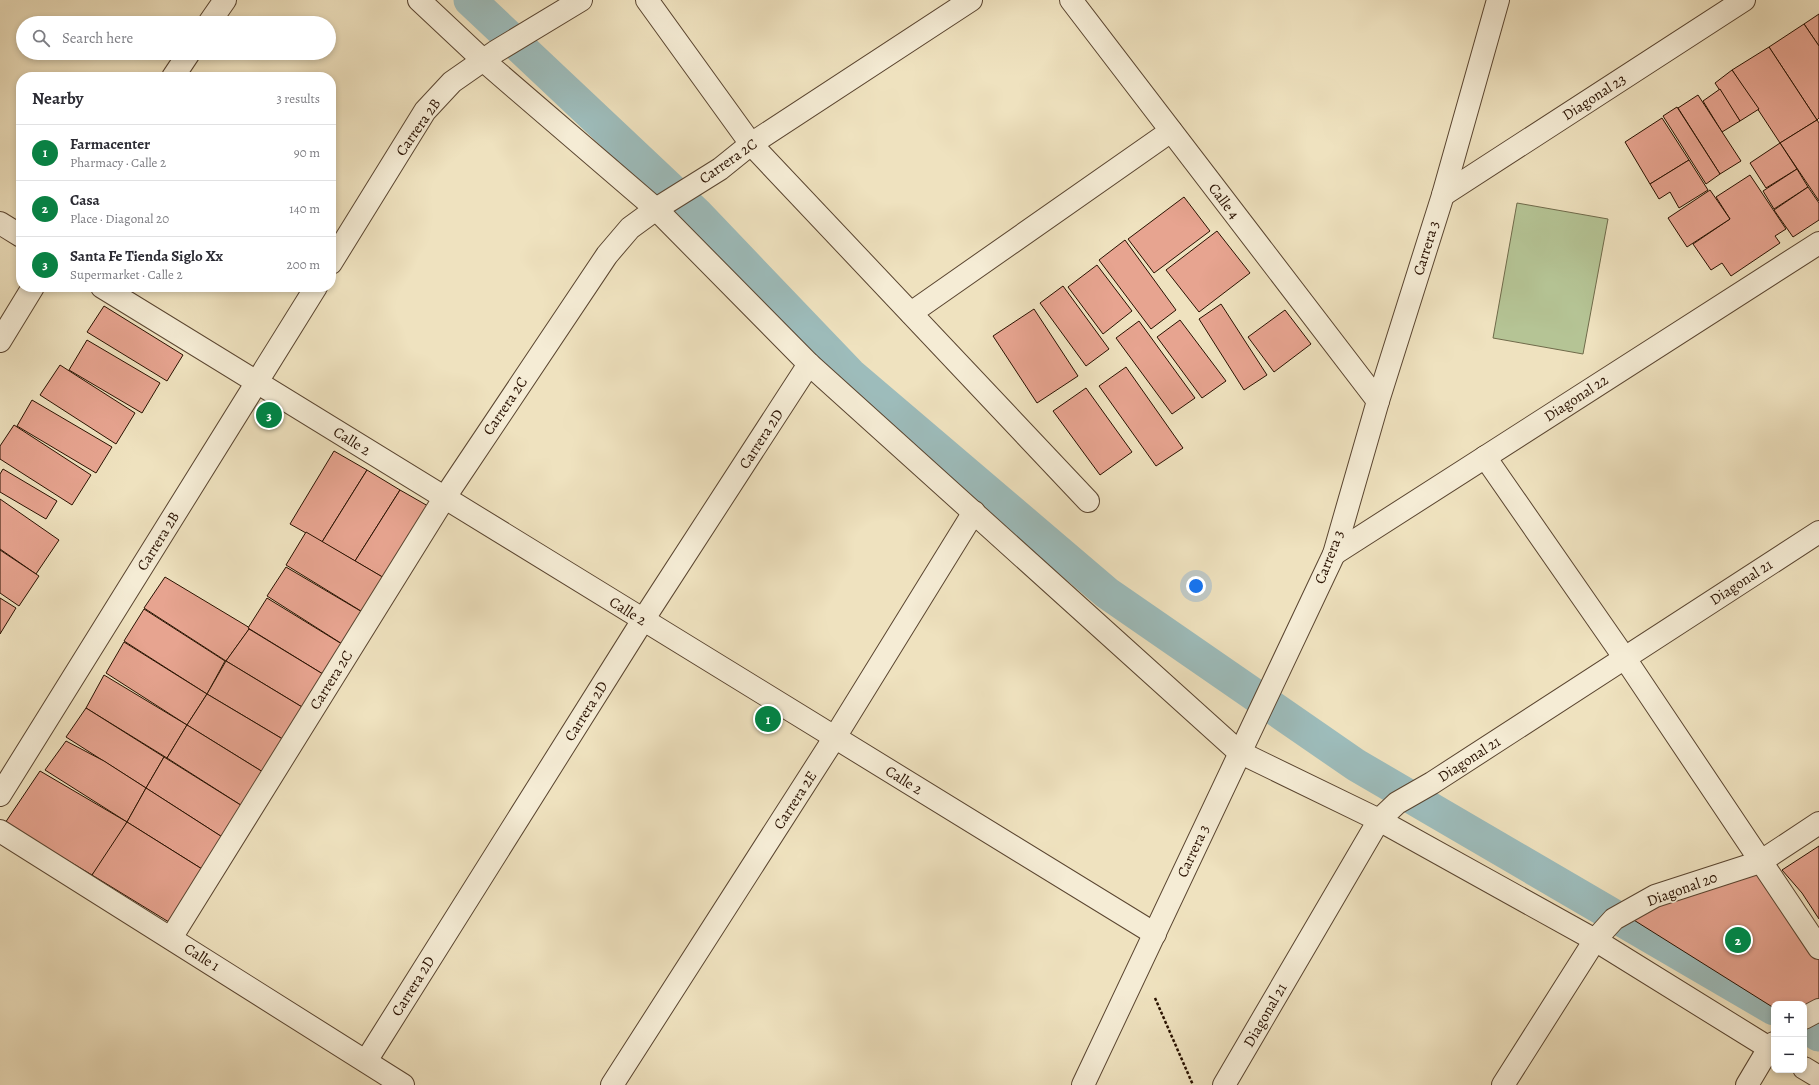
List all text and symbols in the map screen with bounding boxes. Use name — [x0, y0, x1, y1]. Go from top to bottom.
search box — [16, 16, 336, 60]
icon: search — [30, 27, 52, 49]
text: Search here — [62, 28, 133, 48]
street label: Diagonal 23 — [1558, 69, 1630, 125]
text: Nearby — [32, 87, 83, 110]
text: 3 results — [276, 90, 320, 107]
street label: Carrera 2B — [391, 94, 445, 160]
text: Farmacenter — [70, 134, 150, 154]
street label: Carrera 2C — [695, 134, 761, 188]
text: 1 — [43, 144, 47, 161]
text: 90 m — [294, 144, 320, 161]
text: Pharmacy · Calle 2 — [70, 154, 166, 171]
street label: Calle 4 — [1204, 179, 1244, 223]
text: Casa — [70, 190, 100, 210]
text: 2 — [42, 200, 48, 217]
text: 140 m — [289, 200, 320, 217]
text: Place · Diagonal 20 — [70, 210, 169, 227]
street label: Carrera 3 — [1408, 218, 1444, 278]
text: Santa Fe Tienda Siglo Xx — [70, 246, 223, 266]
text: 3 — [42, 256, 48, 273]
text: 200 m — [287, 256, 320, 273]
text: Supermarket · Calle 2 — [70, 266, 183, 283]
street label: Diagonal 22 — [1540, 370, 1612, 426]
street label: Carrera 2C — [478, 373, 532, 439]
pin: 3 — [256, 400, 282, 430]
street label: Carrera 2D — [734, 405, 788, 473]
street label: Calle 2 — [330, 422, 374, 460]
street label: Carrera 2B — [132, 508, 184, 574]
street label: Carrera 3 — [1310, 527, 1348, 587]
street label: Diagonal 21 — [1706, 554, 1776, 610]
your location — [1186, 576, 1206, 596]
street label: Calle 2 — [606, 592, 650, 630]
street label: Carrera 2C — [305, 646, 357, 714]
street label: Carrera 2D — [560, 677, 612, 745]
pin: 1 — [755, 704, 781, 734]
street label: Diagonal 21 — [1434, 731, 1504, 787]
street label: Calle 2 — [882, 761, 926, 799]
street label: Carrera 2E — [769, 767, 821, 833]
street label: Carrera 3 — [1172, 821, 1214, 881]
street label: Diagonal 20 — [1644, 867, 1720, 911]
pin: 2 — [1725, 925, 1751, 955]
street label: Calle 1 — [180, 938, 224, 976]
street label: Carrera 2D — [387, 952, 439, 1020]
street label: Diagonal 21 — [1239, 979, 1291, 1051]
map controls — [1771, 1001, 1807, 1073]
button: + — [1771, 1001, 1807, 1037]
button: − — [1771, 1037, 1807, 1073]

